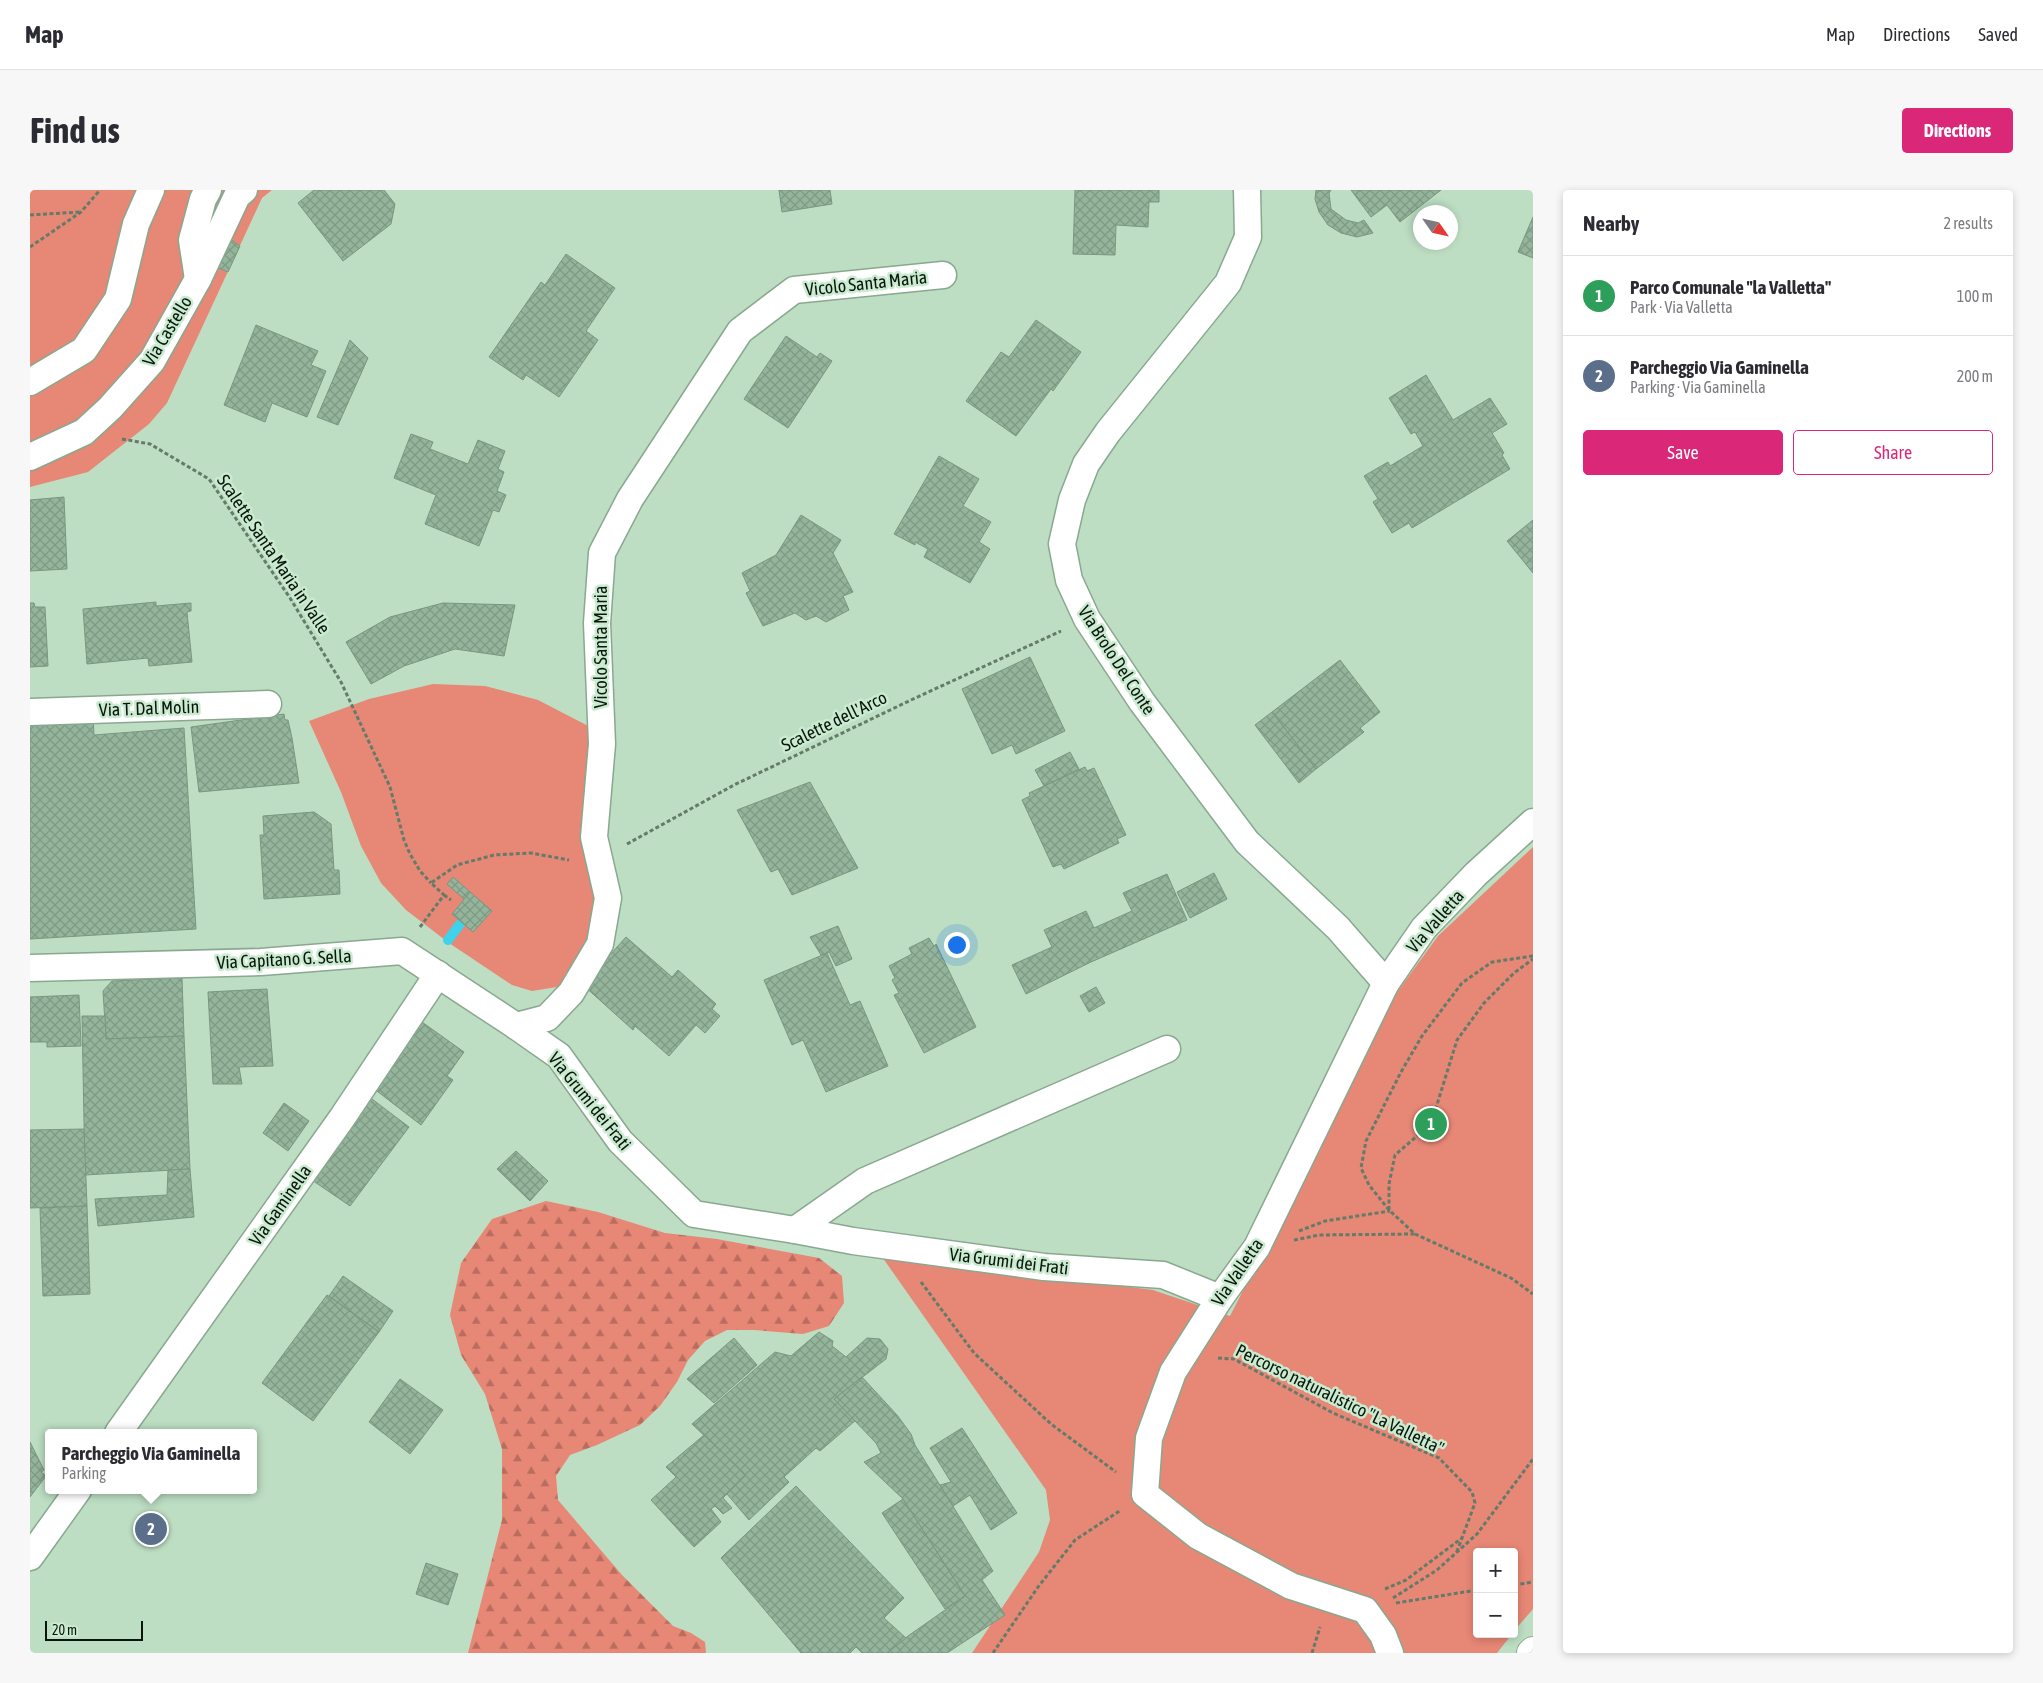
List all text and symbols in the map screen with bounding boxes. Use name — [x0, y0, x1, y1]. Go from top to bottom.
text: Map — [25, 21, 64, 48]
text: Map — [1826, 24, 1855, 45]
text: Directions — [1883, 24, 1950, 45]
text: Saved — [1978, 24, 2018, 45]
button: Directions — [1902, 108, 2013, 153]
text: Find us — [30, 110, 120, 150]
north arrow — [1413, 205, 1458, 250]
text: Nearby — [1583, 211, 1639, 235]
text: 2 results — [1943, 214, 1993, 232]
street label: Vicolo Santa Maria — [804, 266, 928, 300]
text: Parco Comunale "la Valletta" — [1630, 276, 1831, 298]
text: 1 — [1595, 287, 1603, 305]
text: 100 m — [1957, 287, 1993, 305]
street label: Via Castello — [138, 292, 196, 370]
text: Park · Via Valletta — [1630, 298, 1733, 316]
text: Parcheggio Via Gaminella — [1630, 356, 1809, 378]
text: 2 — [1595, 367, 1603, 385]
text: 200 m — [1957, 367, 1993, 385]
text: Parking · Via Gaminella — [1630, 378, 1766, 396]
button: Save — [1583, 430, 1783, 475]
button: Share — [1793, 430, 1993, 475]
street label: Scalette Santa Maria in Valle — [213, 471, 335, 637]
street label: Vicolo Santa Maria — [590, 586, 611, 708]
street label: Via Brolo Del Conte — [1074, 602, 1160, 718]
street label: Scalette dell'Arco — [778, 686, 890, 756]
street label: Via T. Dal Molin — [99, 696, 199, 720]
street label: Via Valletta — [1402, 885, 1468, 957]
your location — [944, 932, 970, 958]
street label: Via Capitano G. Sella — [216, 945, 352, 973]
street label: Via Grumi dei Frati — [544, 1048, 636, 1154]
pin: 1 — [1415, 1105, 1447, 1143]
street label: Via Gaminella — [245, 1161, 315, 1249]
street label: Via Valletta — [1207, 1234, 1267, 1310]
street label: Via Grumi dei Frati — [948, 1243, 1070, 1279]
street label: Percorso naturalistico "La Valletta" — [1233, 1339, 1448, 1459]
popup — [45, 1429, 257, 1494]
text: Parcheggio Via Gaminella — [62, 1442, 240, 1464]
text: Parking — [62, 1464, 106, 1482]
pin: 2 — [135, 1510, 167, 1548]
map controls — [1473, 1548, 1518, 1638]
button: + — [1473, 1548, 1518, 1593]
button: − — [1473, 1593, 1518, 1638]
scale bar — [45, 1618, 142, 1641]
text: 20 m — [52, 1622, 77, 1638]

